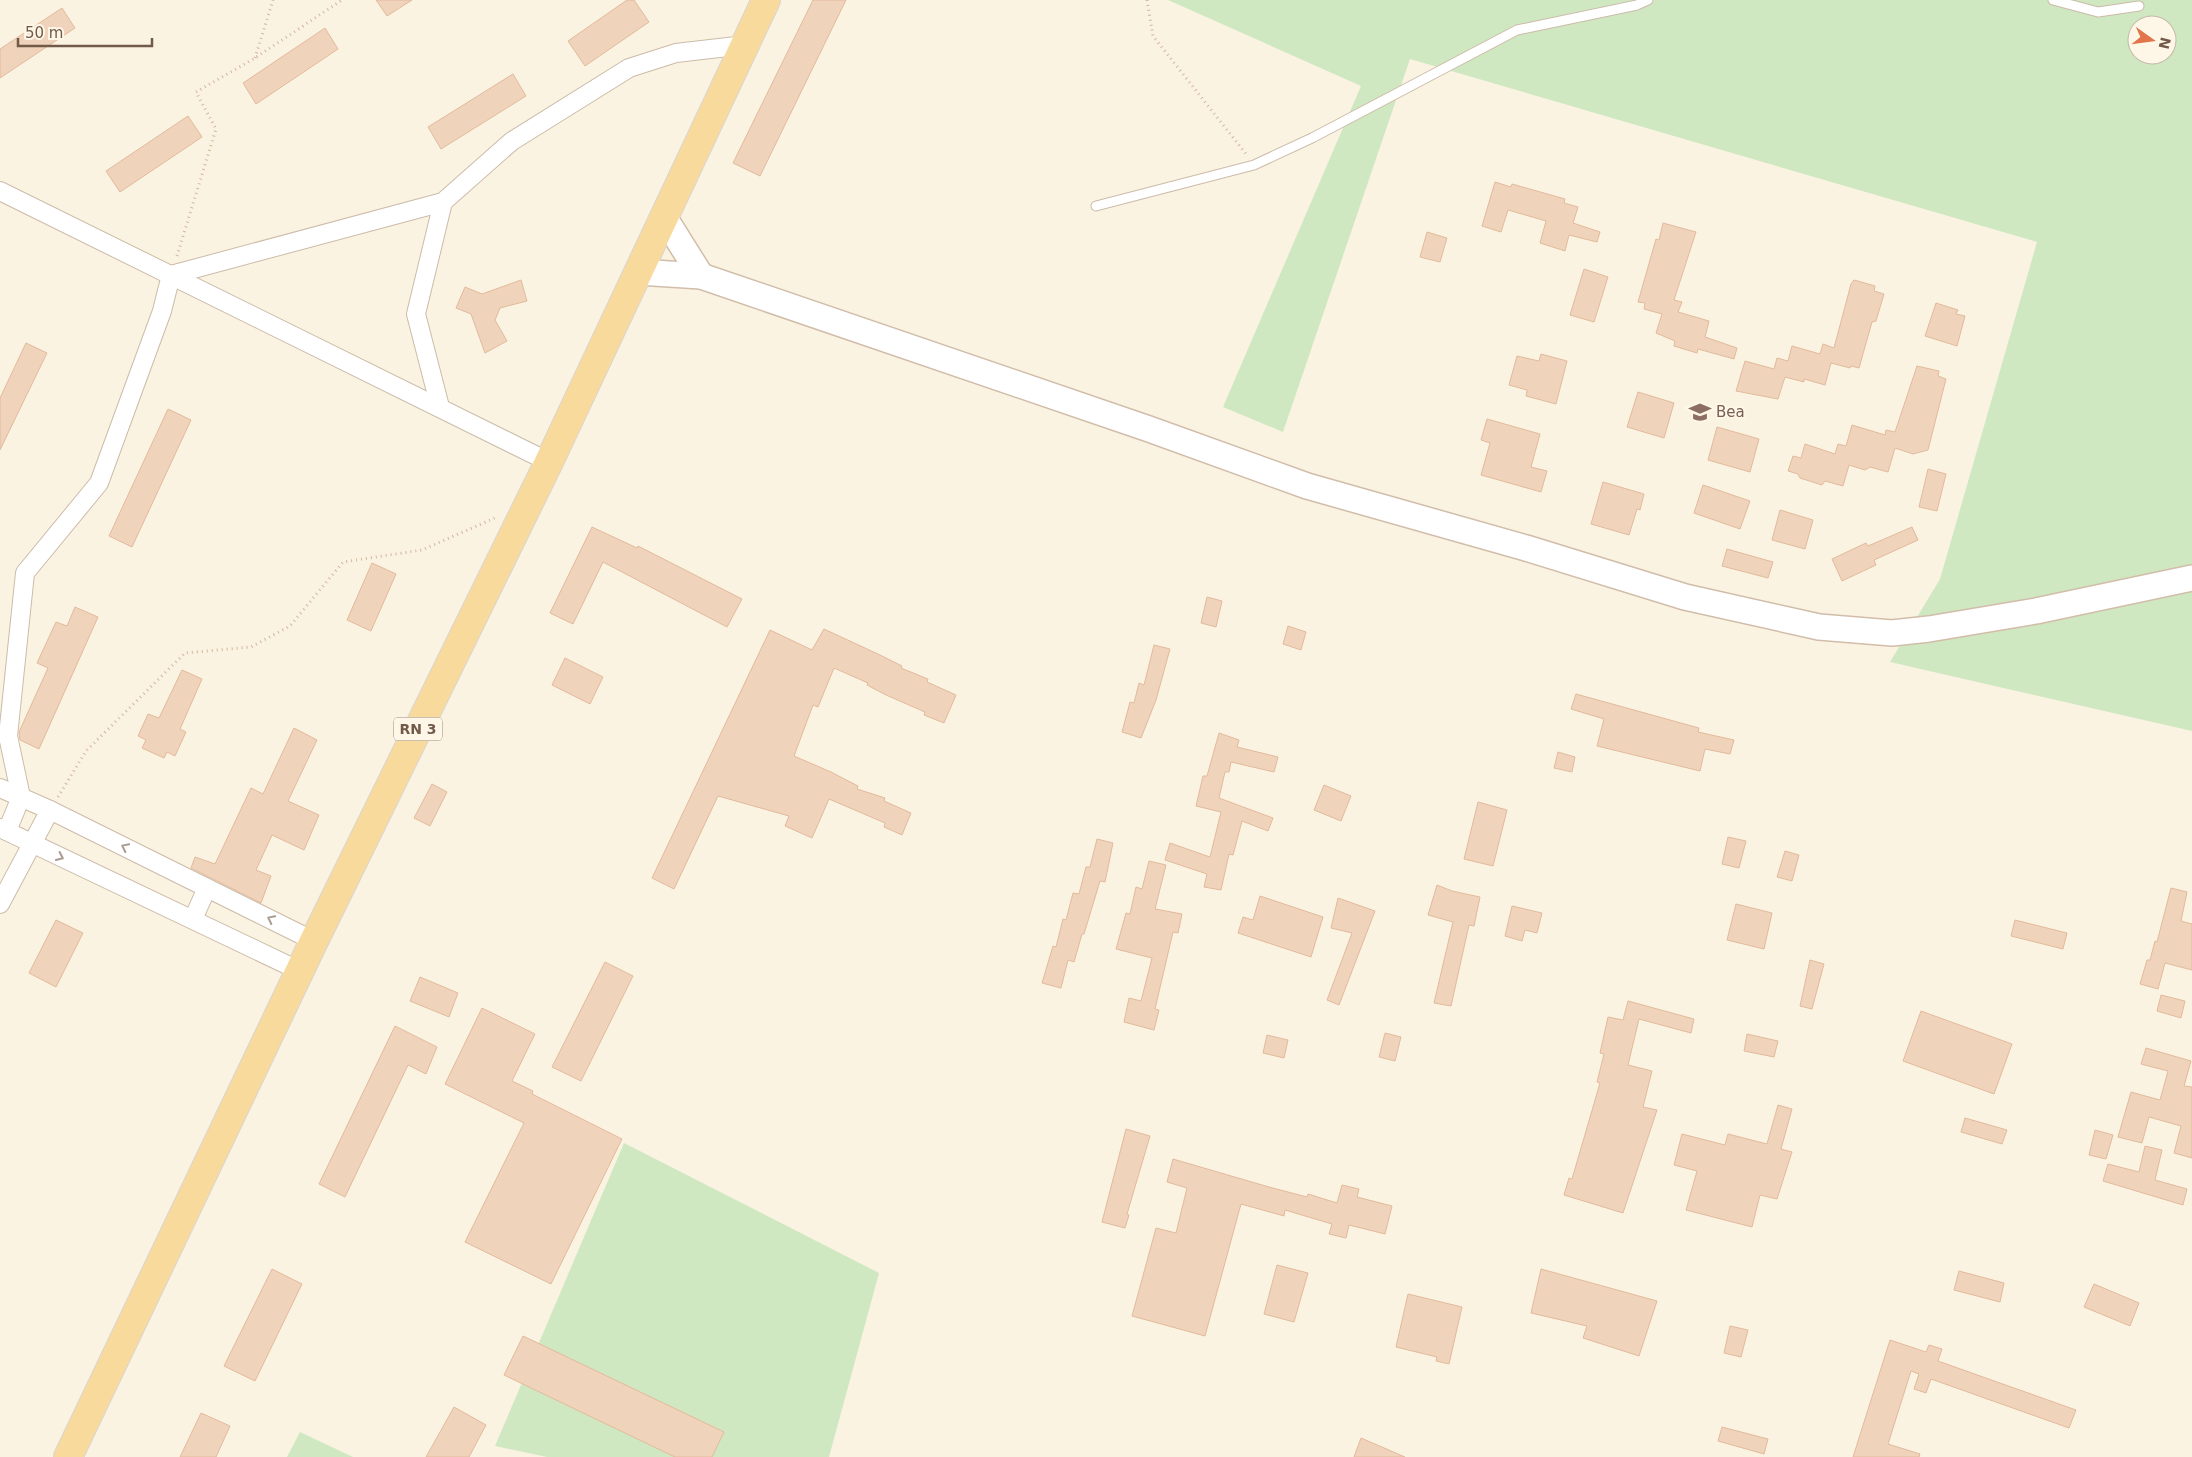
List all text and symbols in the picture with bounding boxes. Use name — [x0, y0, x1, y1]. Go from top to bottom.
scale bar — [18, 15, 151, 47]
north arrow — [2127, 15, 2177, 65]
text: 50 m — [25, 24, 63, 42]
text: N — [2155, 36, 2174, 51]
school or university icon: Bea — [1687, 399, 1713, 425]
place label: Bea — [1716, 403, 1745, 421]
road number: RN 3 — [394, 718, 442, 741]
one-way arrow — [121, 843, 130, 854]
one-way arrow — [54, 850, 63, 860]
one-way arrow — [267, 915, 276, 926]

